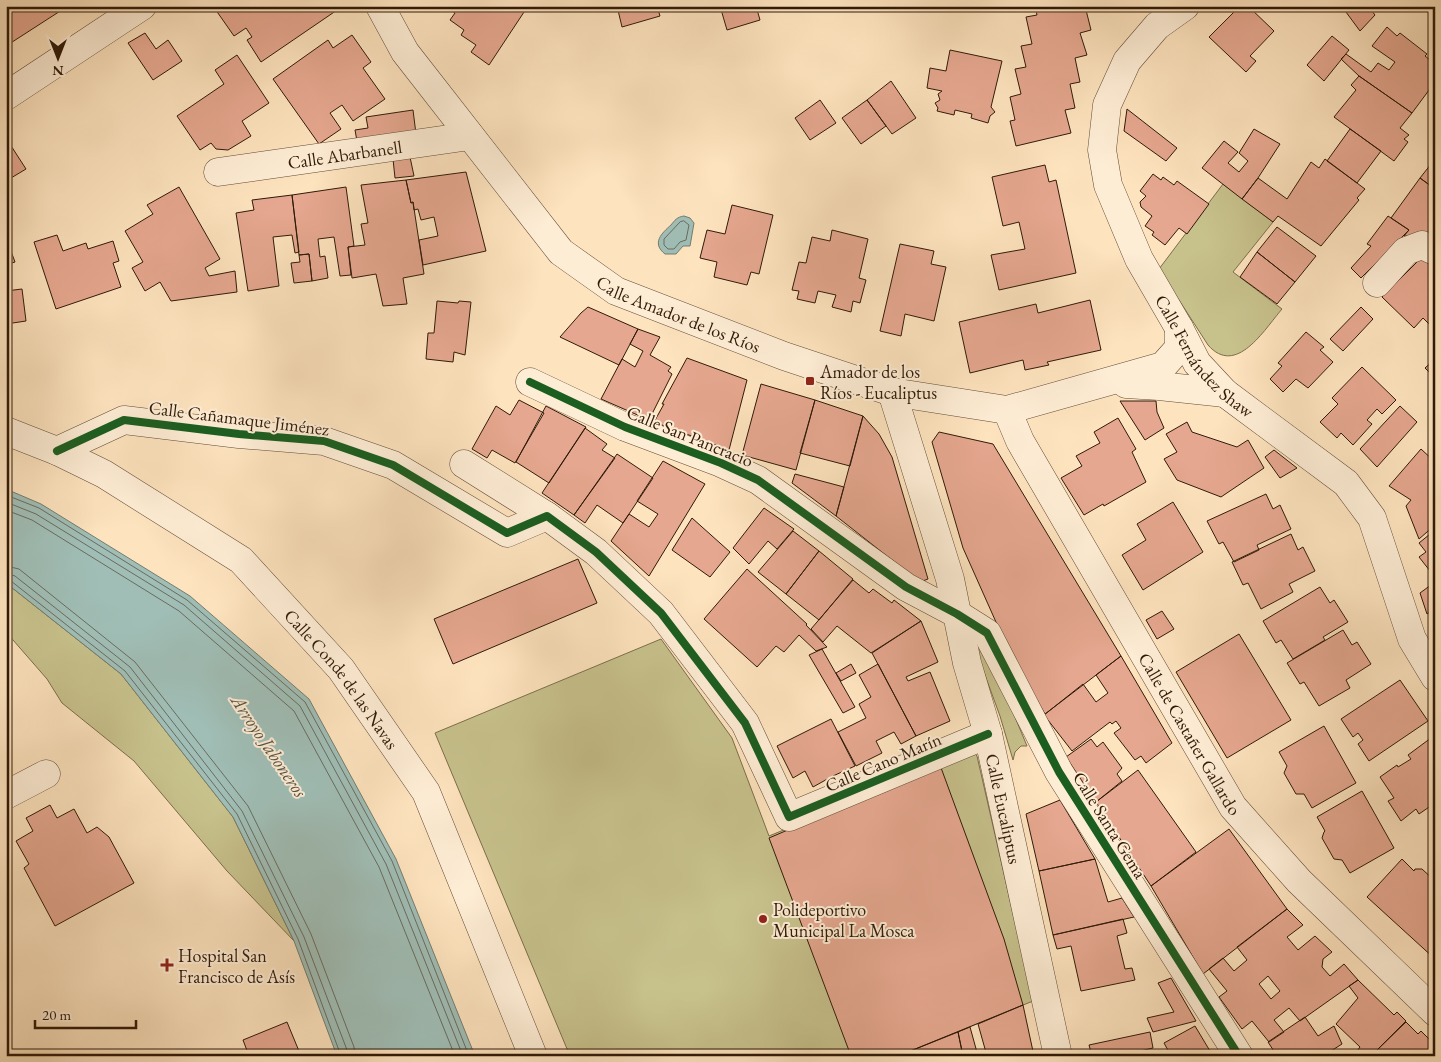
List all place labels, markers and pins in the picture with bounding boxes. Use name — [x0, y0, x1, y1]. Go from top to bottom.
place label: Amador de los Ríos - Eucaliptus — [819, 360, 937, 404]
marker: Amador de los Ríos - Eucaliptus — [804, 375, 816, 387]
place label: Polideportivo Municipal La Mosca — [773, 898, 915, 942]
marker: Polideportivo Municipal La Mosca — [757, 913, 769, 925]
place label: Hospital San Francisco de Asís — [178, 944, 295, 988]
marker: Hospital San Francisco de Asís — [160, 958, 174, 972]

